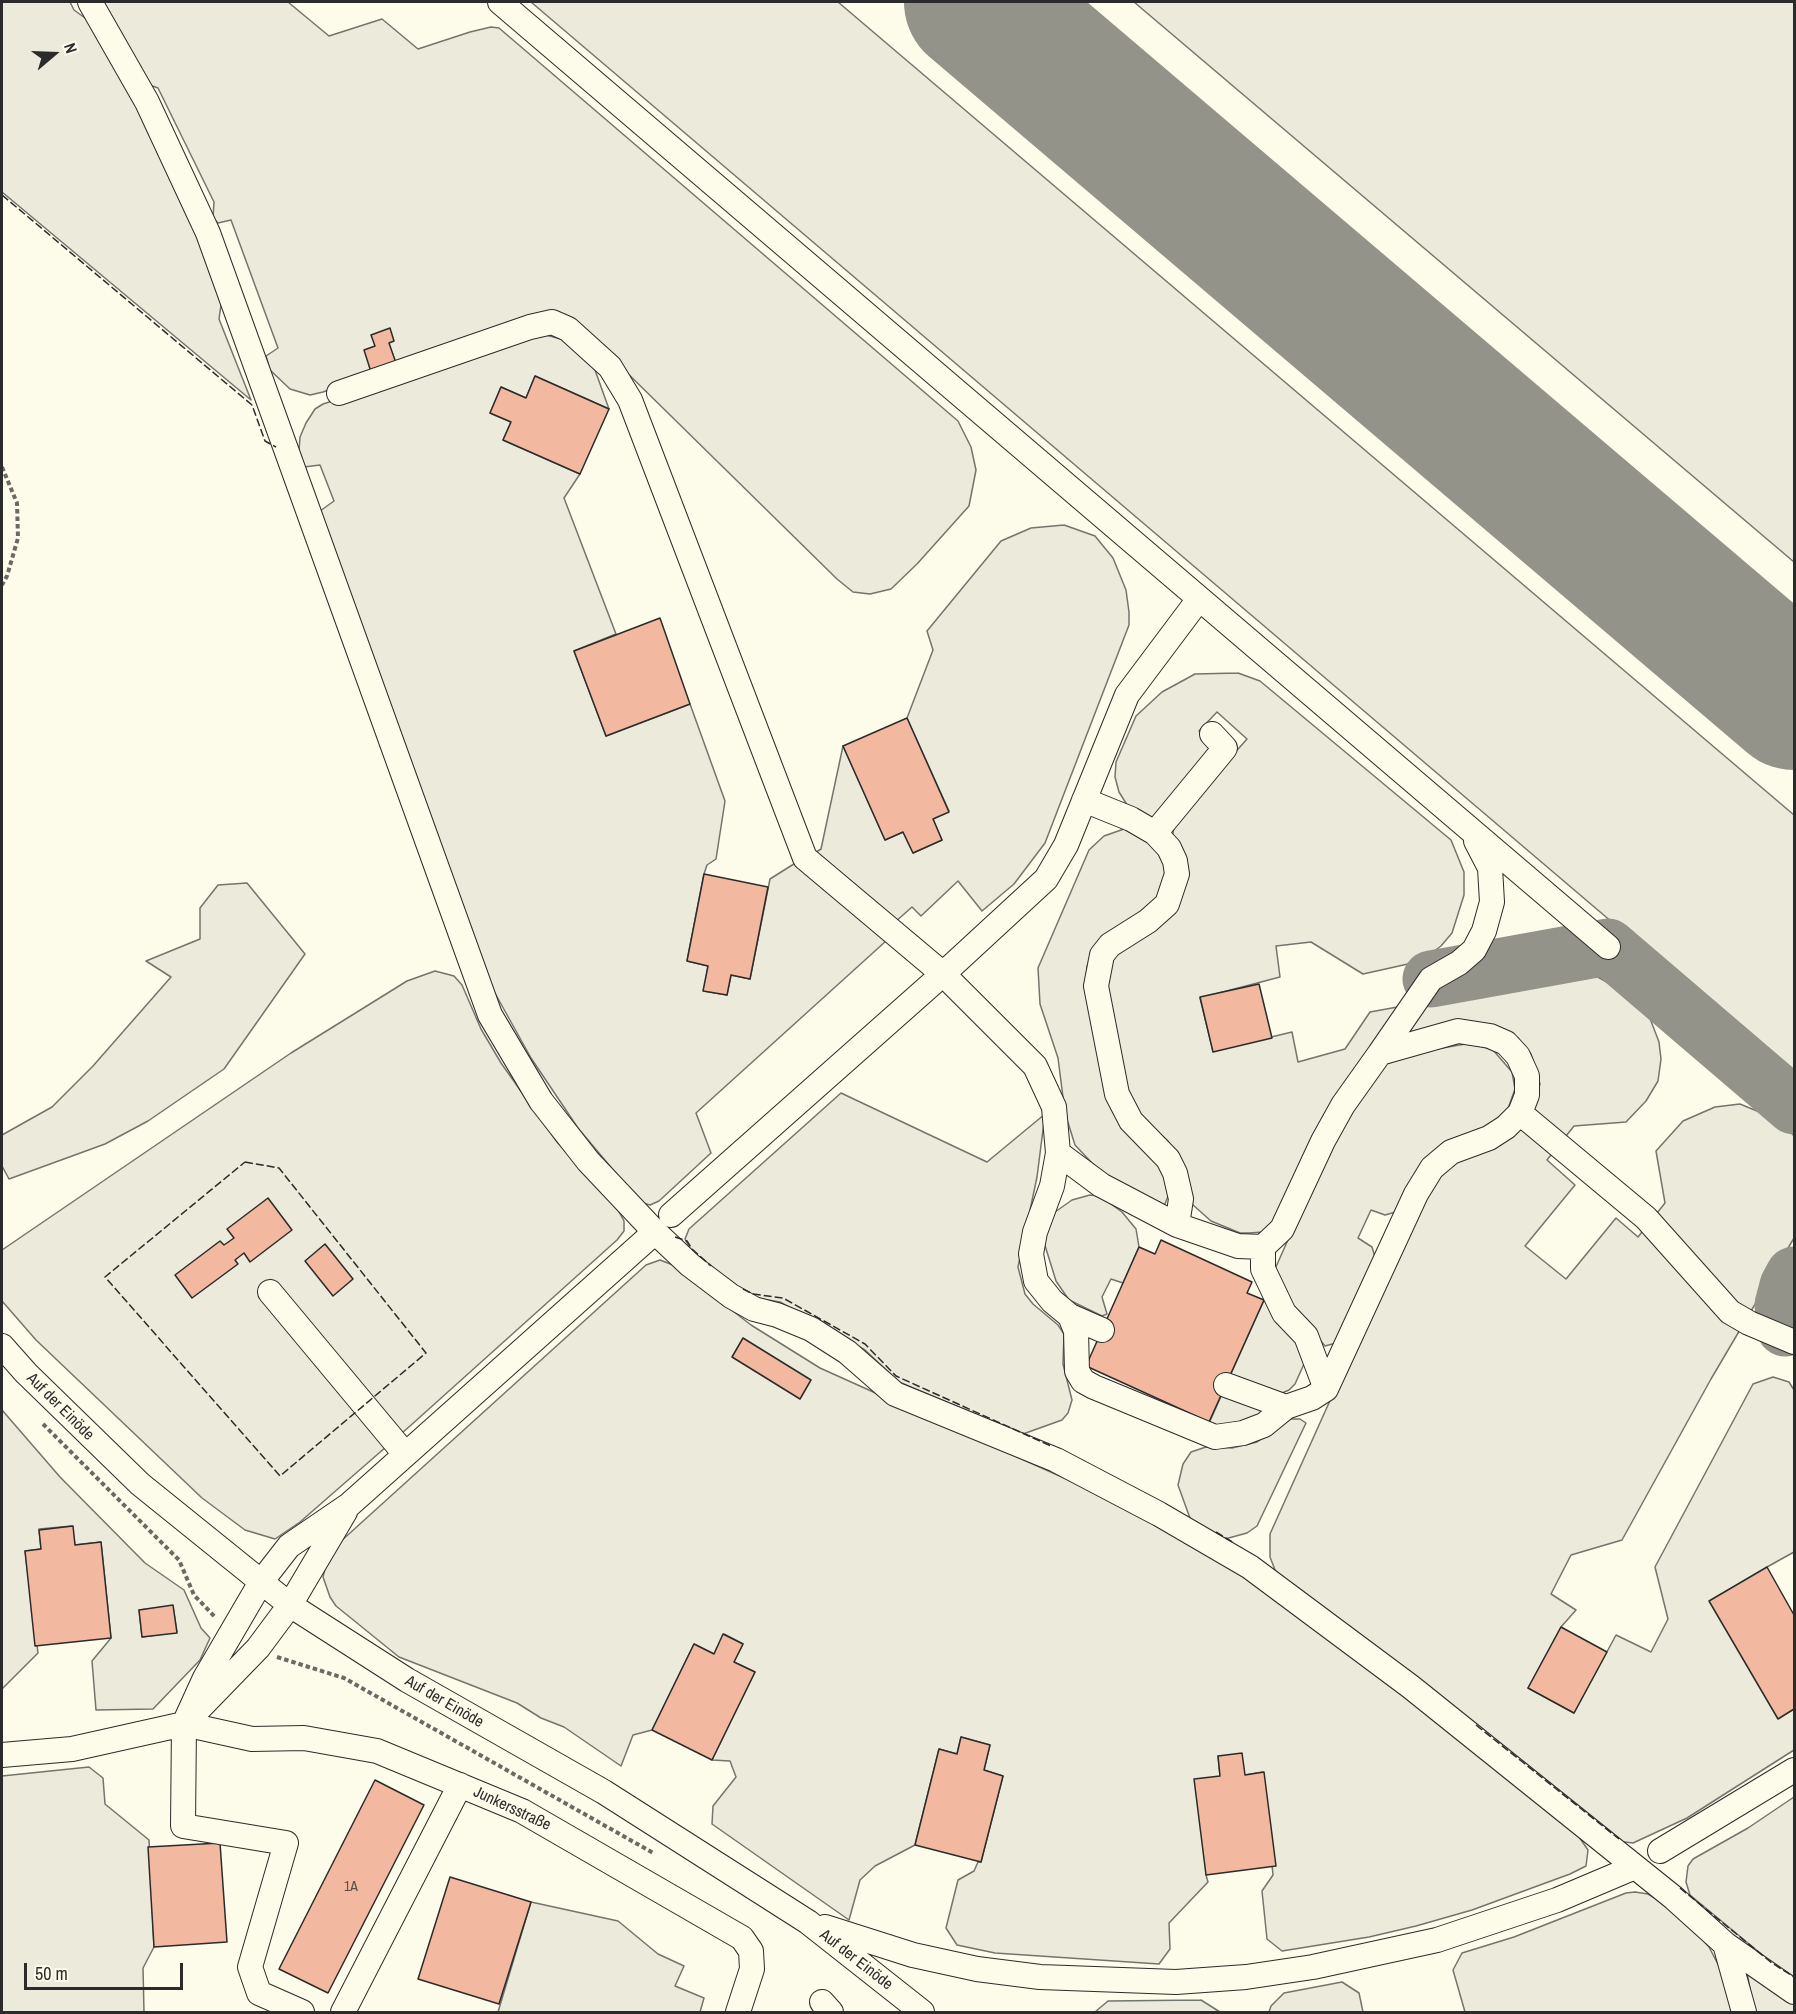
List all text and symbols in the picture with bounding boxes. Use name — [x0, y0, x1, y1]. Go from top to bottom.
north arrow — [24, 24, 84, 84]
text: N — [59, 40, 83, 56]
street label: Auf der Einöde — [22, 1369, 98, 1445]
street label: Auf der Einöde — [401, 1672, 487, 1732]
street label: Junkersstraße — [470, 1783, 554, 1835]
house number: 1A — [344, 1879, 358, 1895]
street label: Auf der Einöde — [816, 1925, 896, 1995]
scale bar — [27, 1951, 186, 1989]
text: 50 m — [35, 1961, 68, 1986]

